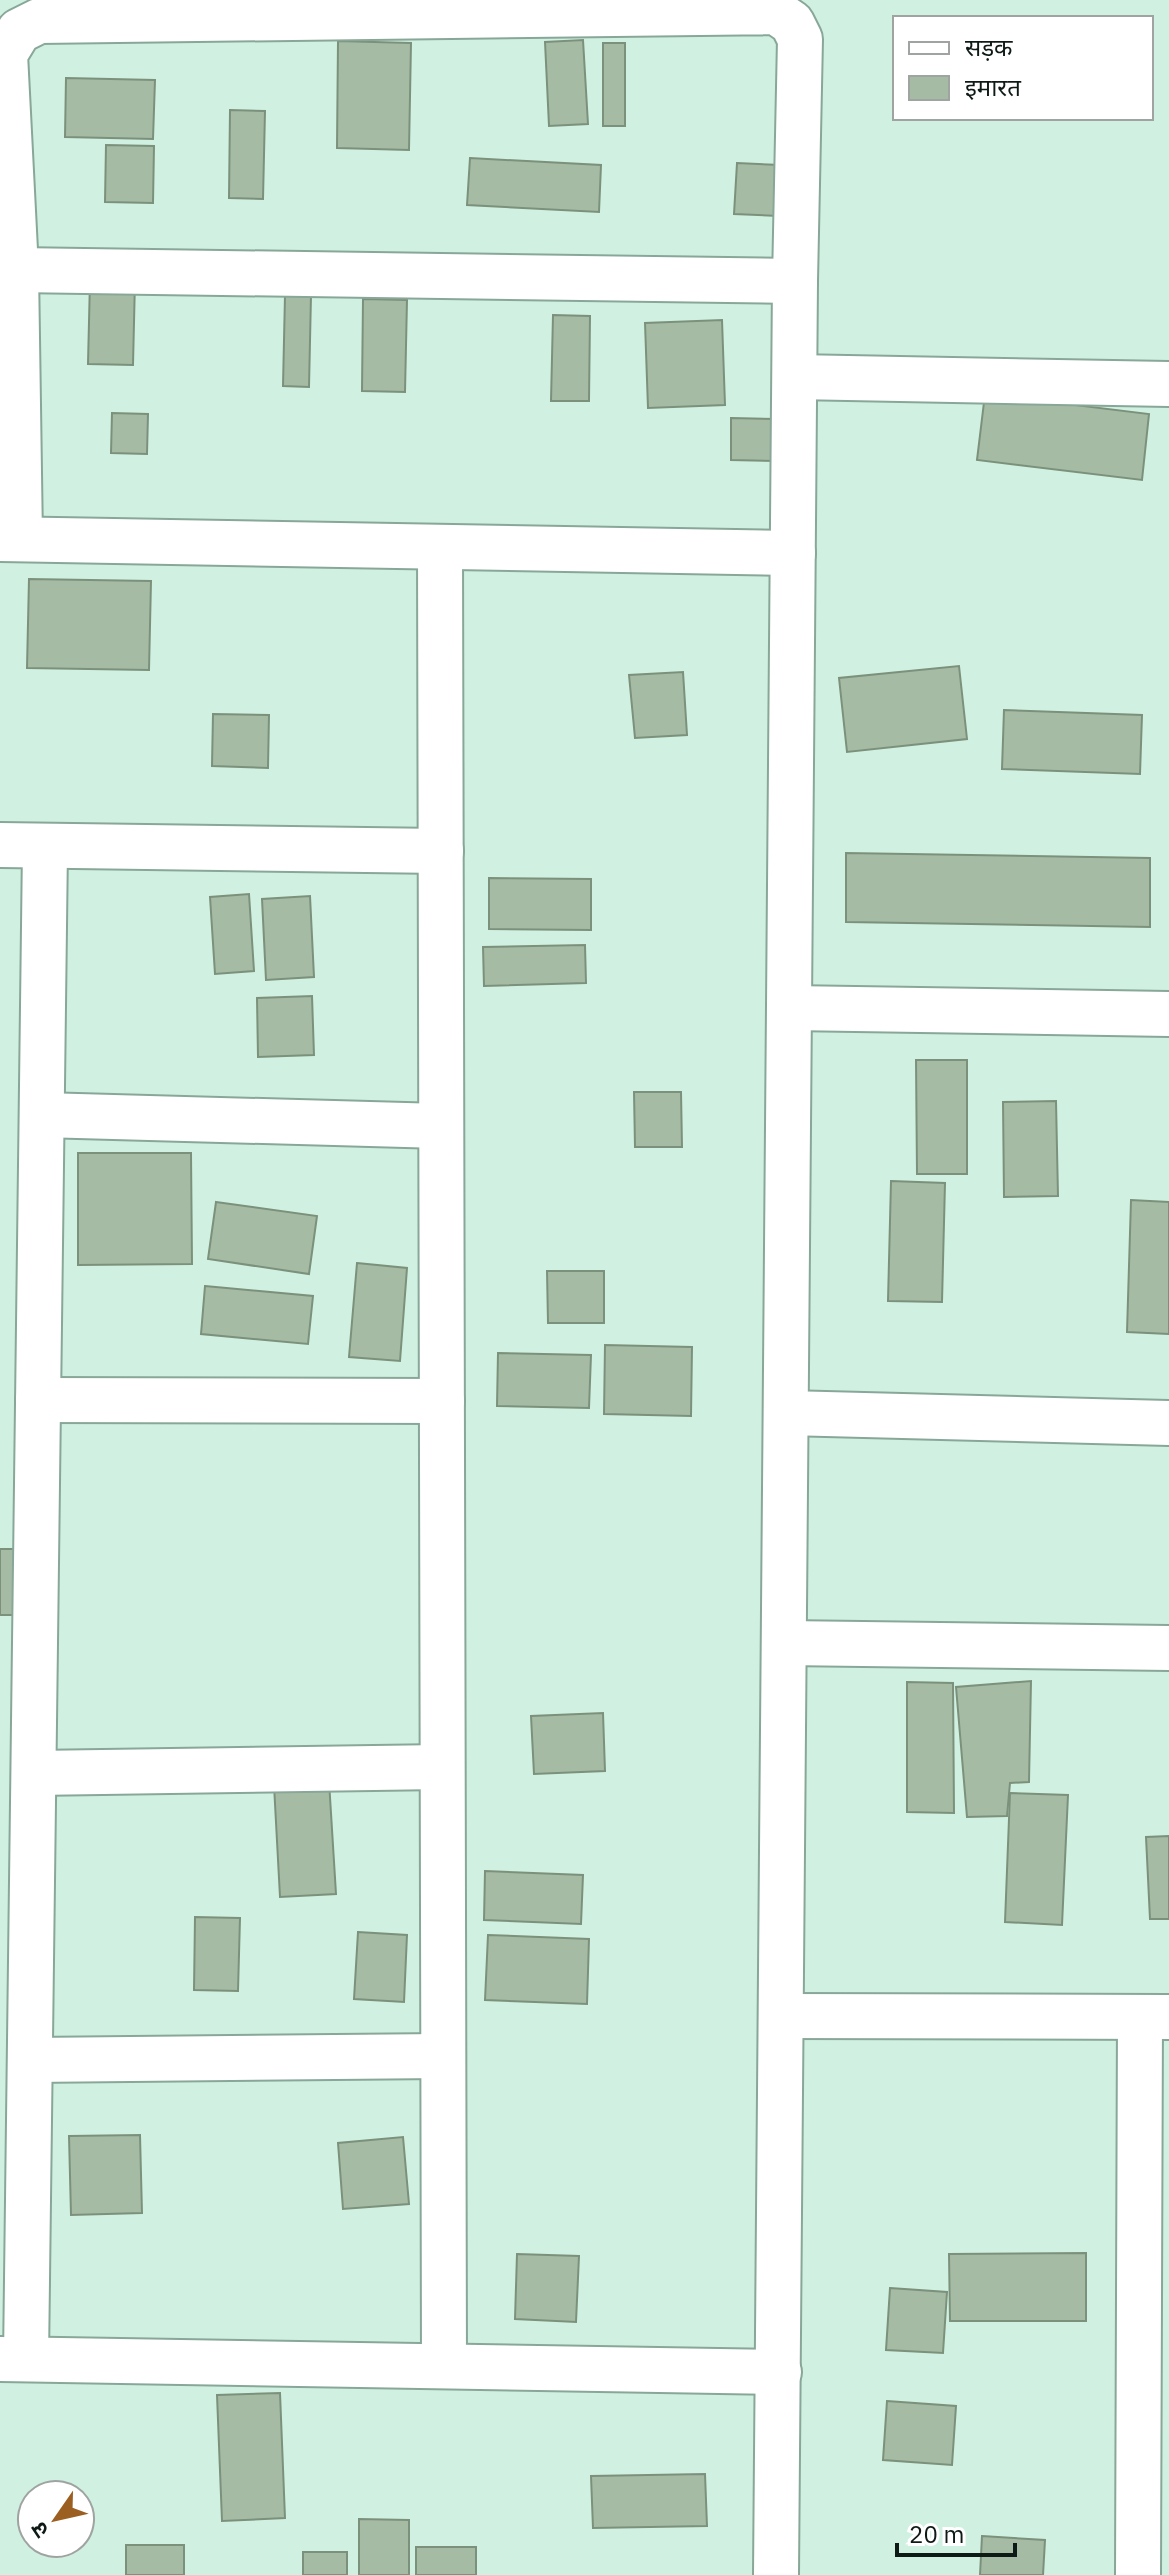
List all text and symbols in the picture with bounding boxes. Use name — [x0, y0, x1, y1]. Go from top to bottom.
legend — [893, 16, 1153, 120]
text: सड़क — [965, 31, 1013, 63]
text: इमारत — [965, 71, 1022, 103]
north arrow — [16, 2479, 96, 2559]
scale bar — [897, 2507, 1015, 2557]
text: उ — [23, 2516, 55, 2544]
text: 20 m — [909, 2518, 964, 2550]

